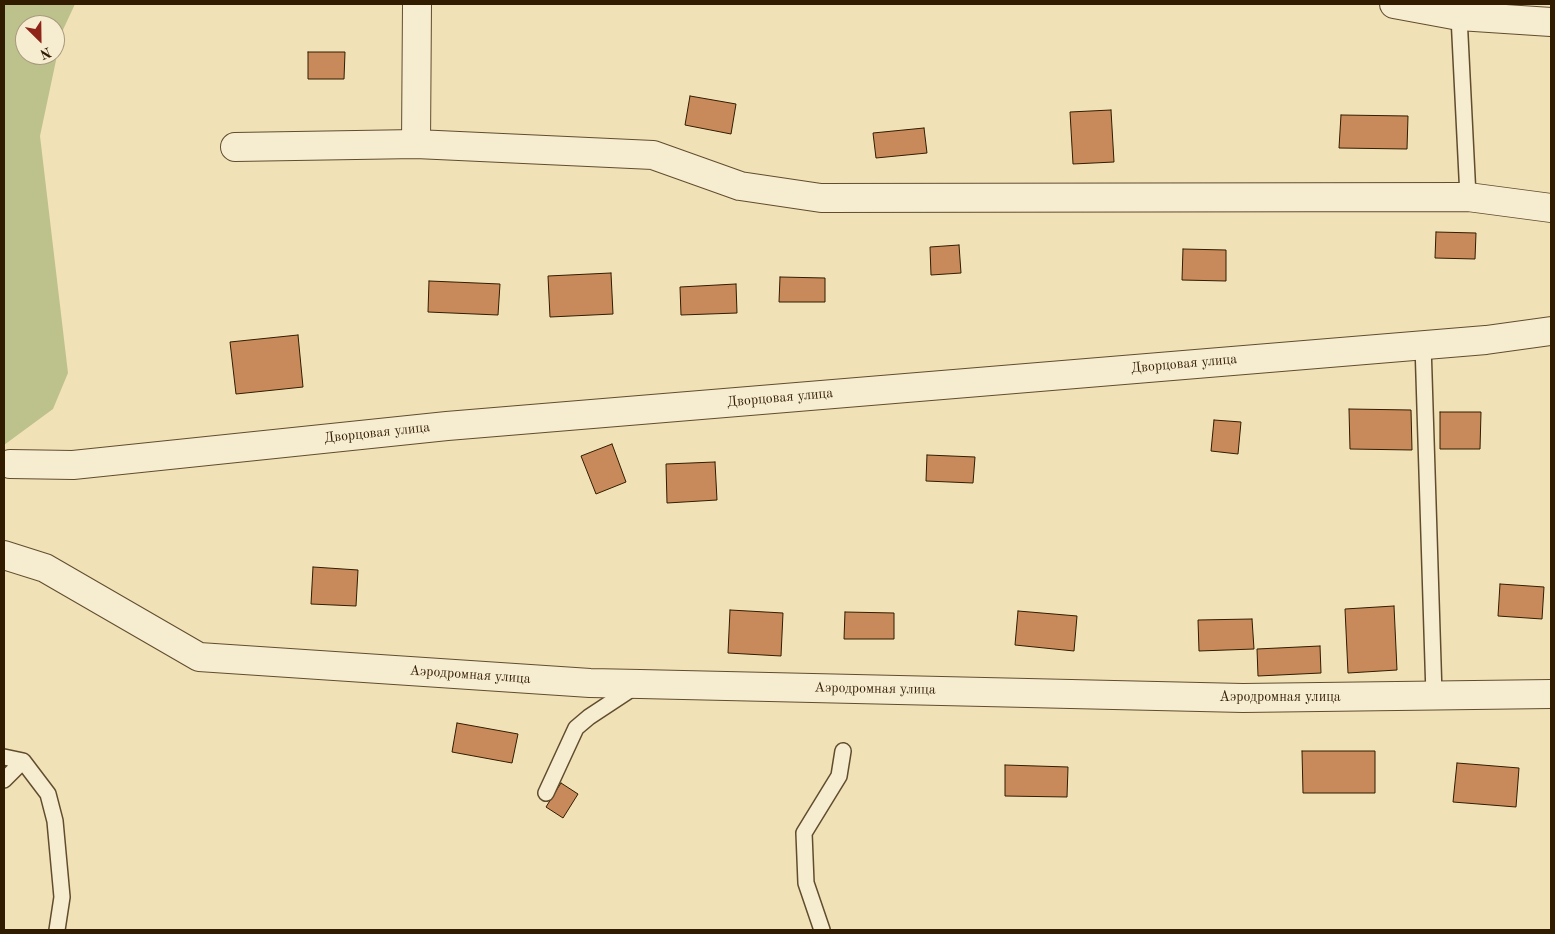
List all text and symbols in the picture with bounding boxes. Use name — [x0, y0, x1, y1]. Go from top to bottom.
north arrow — [15, 15, 65, 65]
text: N — [38, 44, 53, 61]
street label: Дворцовая улица — [1130, 351, 1238, 377]
street label: Дворцовая улица — [726, 385, 834, 411]
street label: Дворцовая улица — [323, 419, 431, 447]
street label: Аэродромная улица — [409, 662, 531, 688]
street label: Аэродромная улица — [814, 680, 936, 698]
street label: Аэродромная улица — [1219, 689, 1341, 705]

